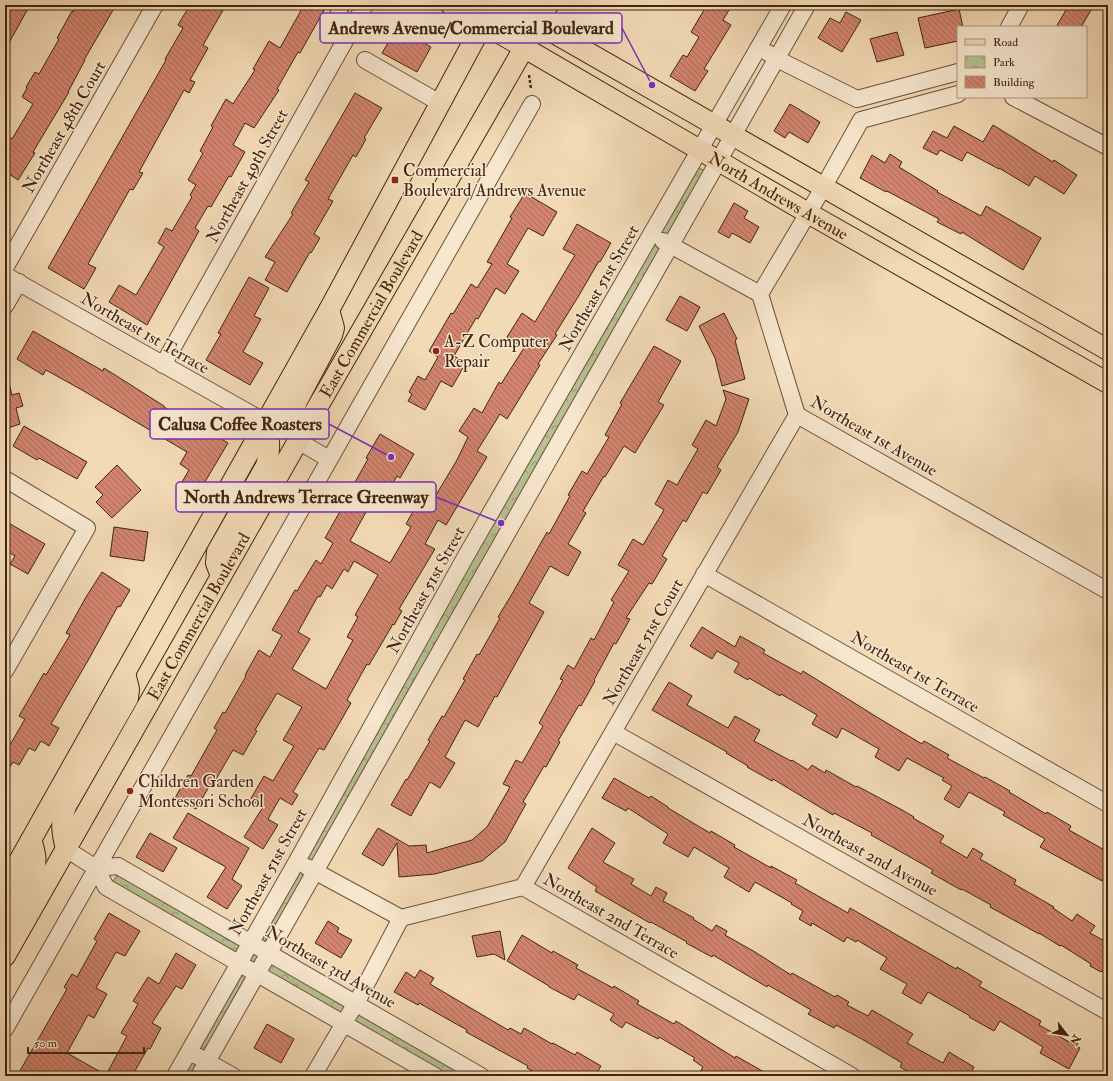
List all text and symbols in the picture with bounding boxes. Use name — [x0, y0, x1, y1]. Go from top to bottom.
callout: Andrews Avenue/Commercial Boulevard — [320, 13, 622, 43]
text: Andrews Avenue/Commercial Boulevard — [327, 17, 614, 40]
legend — [957, 26, 1087, 98]
text: Road — [993, 35, 1018, 50]
text: Park — [993, 55, 1015, 70]
street label: Northeast 48th Court — [18, 57, 111, 197]
text: Building — [993, 75, 1036, 90]
street label: Northeast 49th Street — [202, 105, 293, 247]
street label: North Andrews Avenue — [705, 147, 852, 244]
place label: Commercial Boulevard/Andrews Avenue — [403, 160, 586, 201]
marker: Commercial Boulevard/Andrews Avenue — [390, 175, 400, 185]
street label: Northeast 51st Street — [554, 221, 644, 355]
street label: East Commercial Boulevard — [315, 226, 428, 401]
street label: Northeast 1st Terrace — [77, 288, 213, 378]
place label: A-Z Computer Repair — [443, 331, 549, 373]
marker: A-Z Computer Repair — [431, 346, 441, 356]
street label: Northeast 1st Avenue — [807, 391, 941, 481]
callout: Calusa Coffee Roasters — [150, 409, 329, 439]
text: Calusa Coffee Roasters — [158, 413, 322, 436]
callout: North Andrews Terrace Greenway — [176, 482, 436, 512]
text: North Andrews Terrace Greenway — [183, 486, 430, 509]
street label: Northeast 51st Street — [382, 522, 470, 657]
street label: East Commercial Boulevard — [142, 528, 255, 704]
street label: Northeast 51st Court — [598, 575, 688, 709]
street label: Northeast 1st Terrace — [847, 627, 983, 717]
place label: Children Garden Montessori School — [138, 771, 264, 812]
marker: Children Garden Montessori School — [125, 786, 135, 796]
street label: Northeast 51st Street — [224, 804, 312, 939]
street label: Northeast 2nd Avenue — [799, 809, 941, 901]
street label: Northeast 2nd Terrace — [539, 869, 683, 963]
street label: Northeast 3rd Avenue — [262, 921, 400, 1013]
north arrow — [1047, 1015, 1087, 1055]
scale bar — [28, 1029, 144, 1055]
text: N — [1066, 1031, 1084, 1048]
text: 50 m — [34, 1036, 58, 1051]

